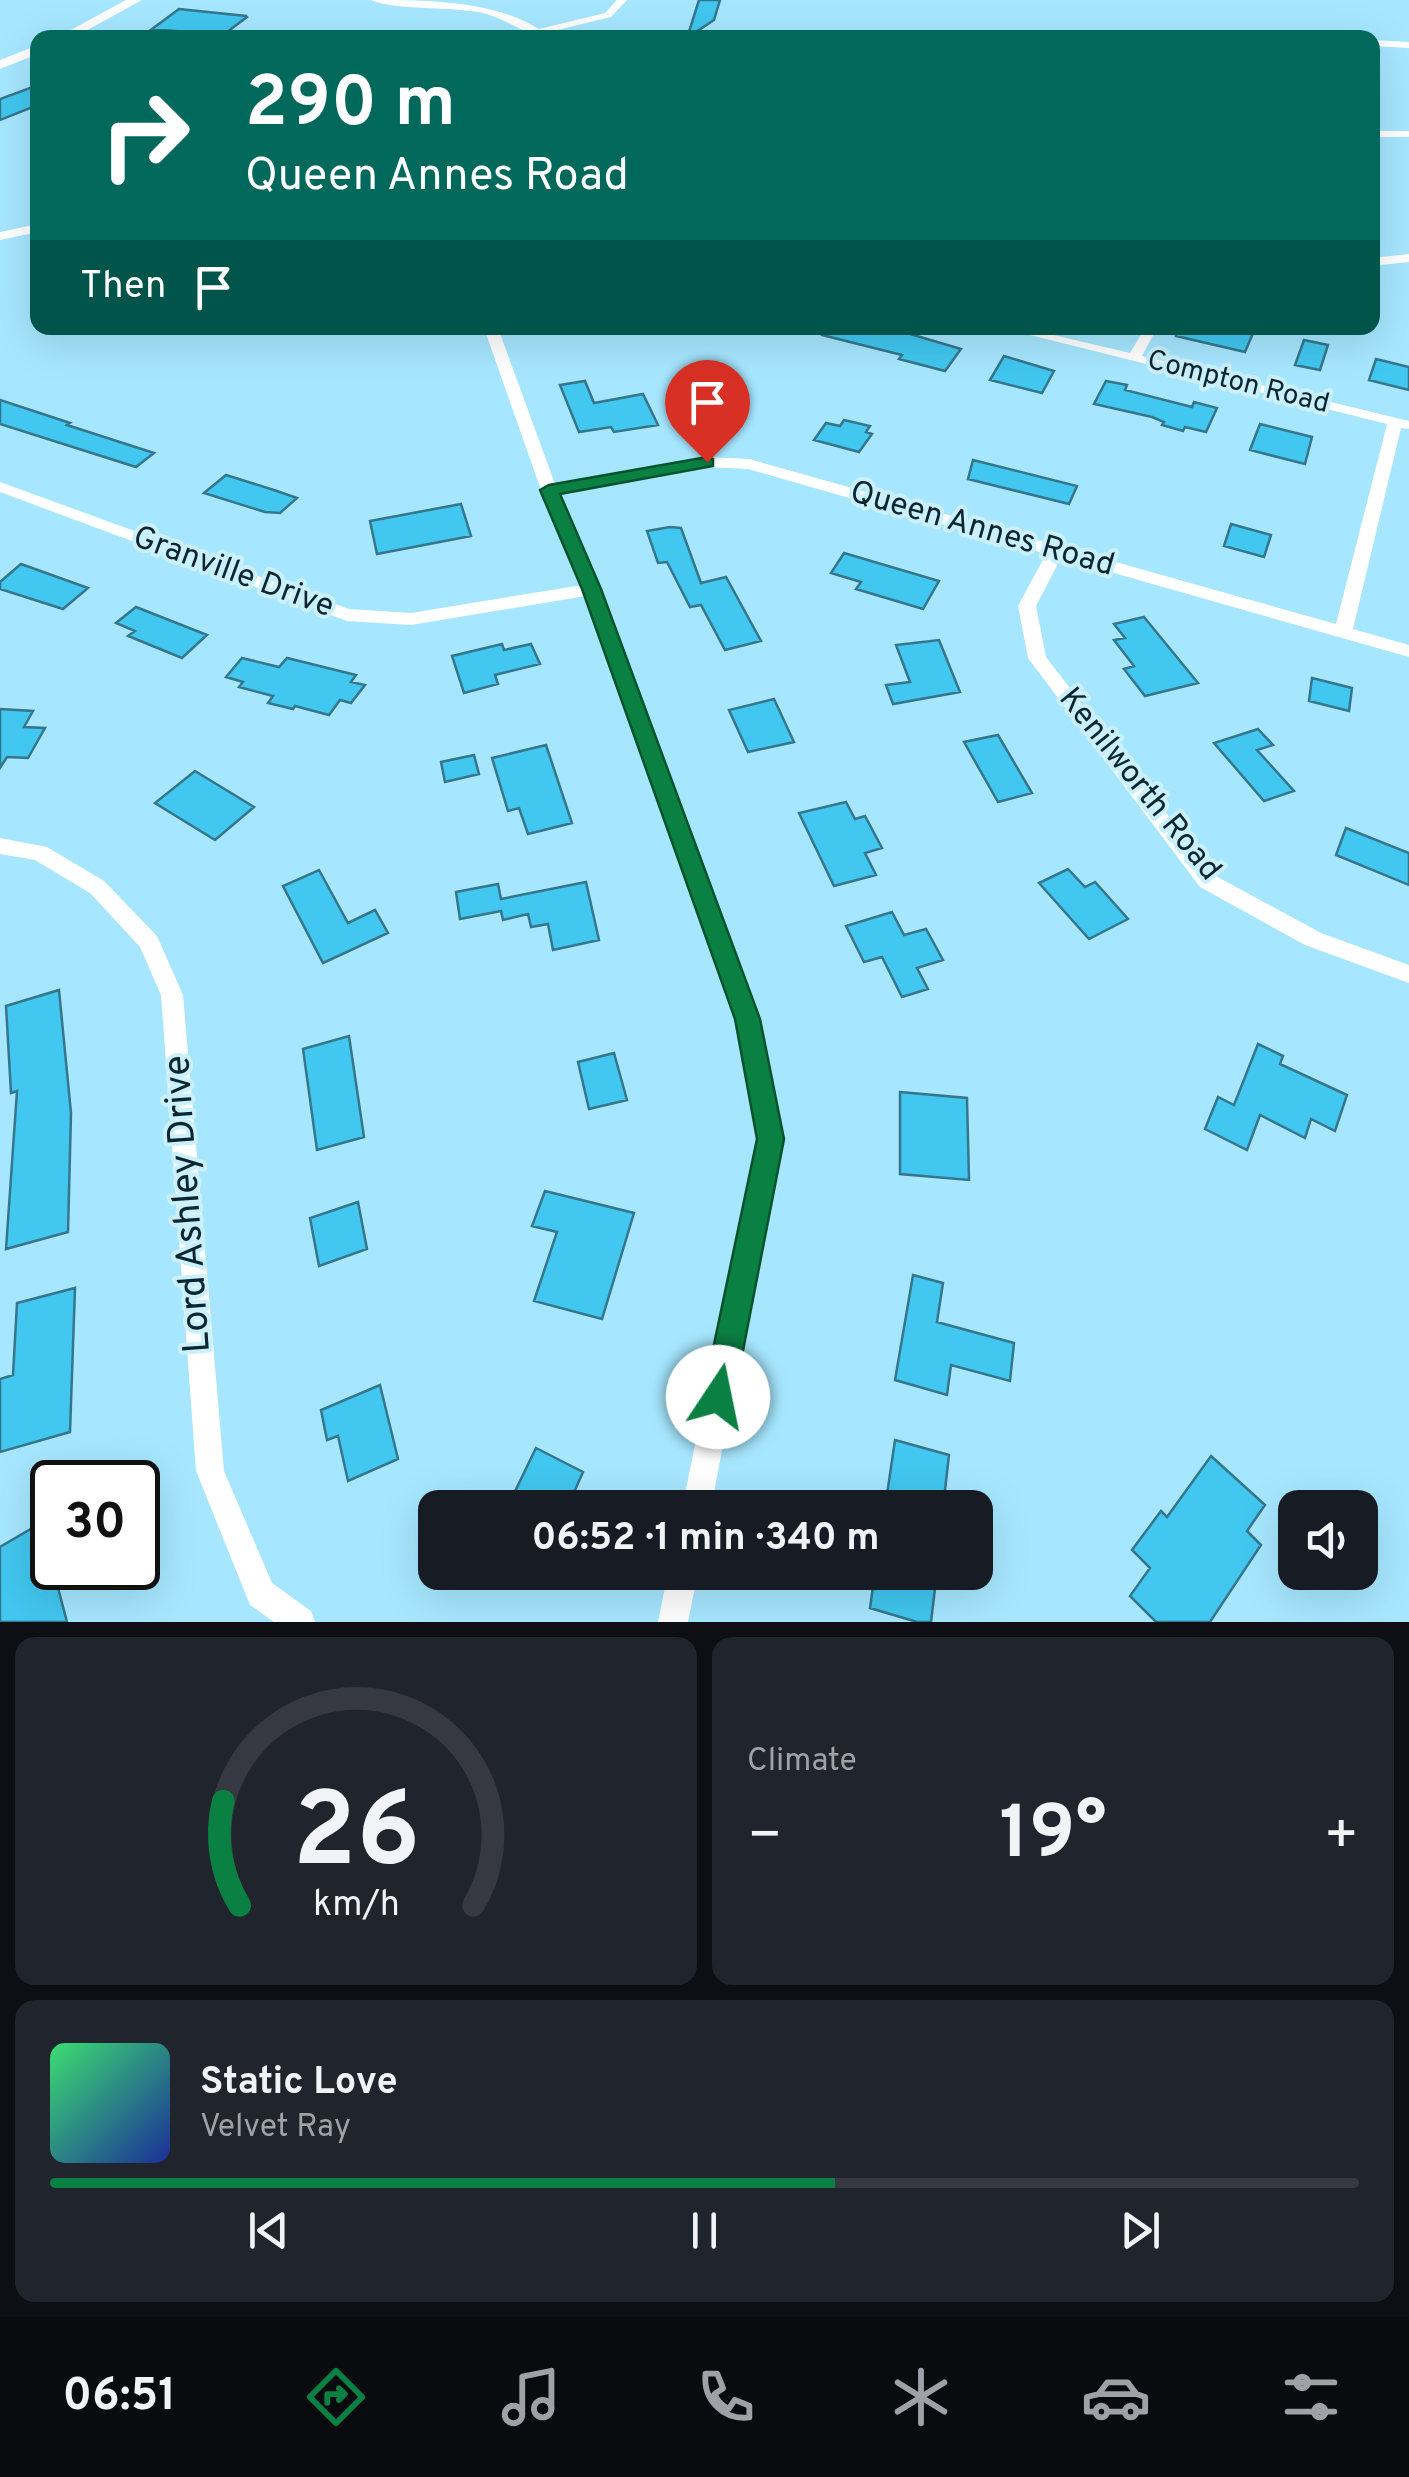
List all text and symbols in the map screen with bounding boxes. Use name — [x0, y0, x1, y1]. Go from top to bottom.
text: 290 m — [245, 62, 456, 151]
icon: right — [80, 70, 210, 200]
text: Queen Annes Road — [245, 149, 629, 206]
icon: arrive — [186, 260, 241, 315]
text: Then — [80, 263, 166, 312]
street label: Compton Road — [1143, 343, 1333, 423]
pin — [665, 360, 750, 463]
icon: arrive — [680, 375, 735, 430]
street label: Queen Annes Road — [845, 473, 1119, 587]
street label: Granville Drive — [127, 518, 339, 628]
street label: Kenilworth Road — [1049, 680, 1229, 890]
street label: Lord Ashley Drive — [154, 1053, 224, 1355]
position arrow — [666, 1345, 770, 1449]
speed limit sign: 30 — [30, 1460, 160, 1590]
map controls — [1278, 1490, 1378, 1590]
button: sound — [1278, 1490, 1378, 1590]
text: 06:52 · 1 min · 340 m — [531, 1515, 880, 1564]
text: Climate — [747, 1742, 857, 1782]
text: 26 — [292, 1771, 420, 1903]
text: 19° — [999, 1790, 1107, 1885]
text: − — [747, 1803, 782, 1873]
text: + — [1324, 1803, 1359, 1873]
text: km/h — [313, 1883, 399, 1929]
text: Static Love — [200, 2059, 398, 2108]
text: Velvet Ray — [200, 2108, 351, 2148]
icon: previous — [241, 2203, 296, 2258]
icon: pause — [677, 2203, 732, 2258]
icon: next — [1113, 2203, 1168, 2258]
icon: directions — [301, 2362, 371, 2432]
icon: music — [496, 2362, 566, 2432]
icon: phone — [691, 2362, 761, 2432]
icon: climate — [886, 2362, 956, 2432]
icon: car — [1081, 2362, 1151, 2432]
icon: filters — [1276, 2362, 1346, 2432]
text: 06:51 — [63, 2369, 176, 2426]

